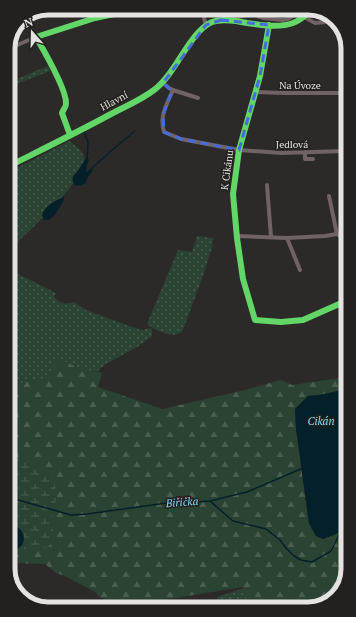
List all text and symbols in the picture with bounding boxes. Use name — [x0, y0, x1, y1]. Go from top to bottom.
north arrow — [12, 12, 52, 52]
text: N — [22, 14, 36, 31]
street label: Na Úvoze — [279, 79, 321, 92]
street label: Hlavní — [98, 88, 130, 114]
street label: Jedlová — [276, 138, 308, 151]
street label: K Cikánu — [218, 149, 236, 191]
water label: Cikán — [307, 414, 335, 428]
water label: Biřička — [164, 494, 199, 510]

